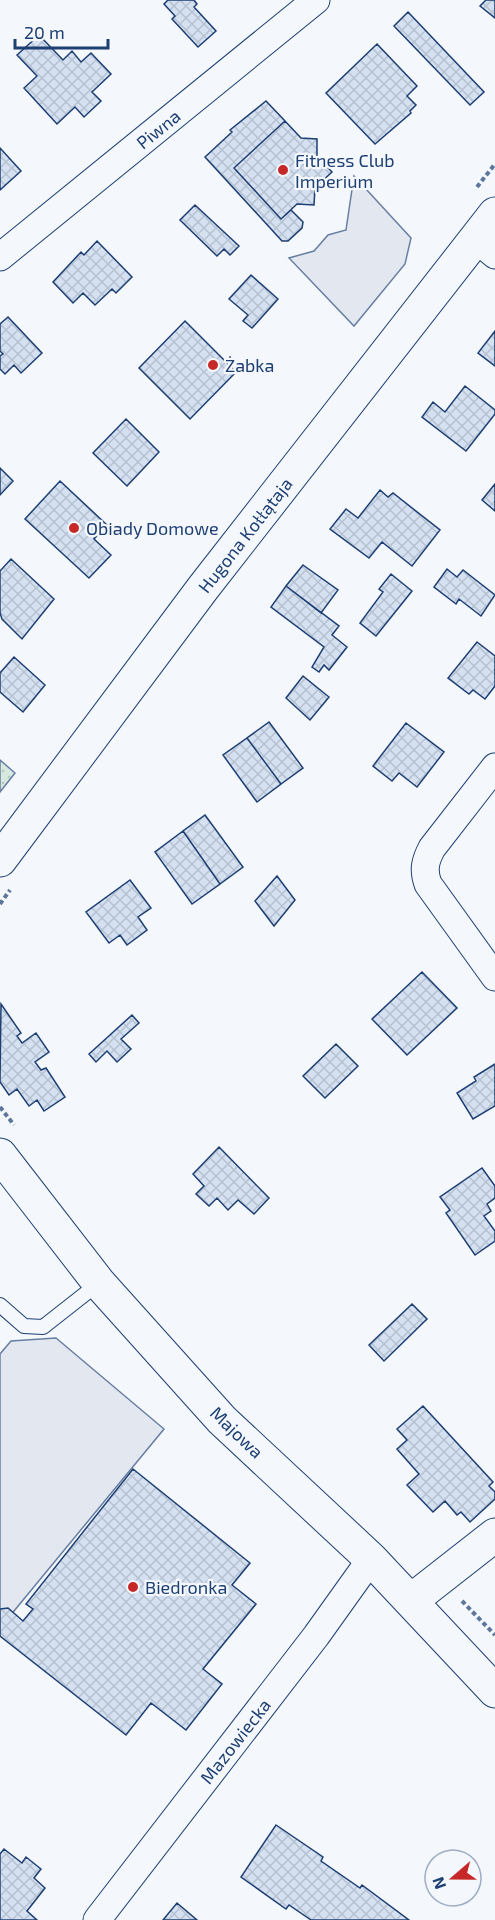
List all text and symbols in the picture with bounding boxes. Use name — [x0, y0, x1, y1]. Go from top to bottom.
scale bar — [15, 12, 108, 50]
text: 20 m — [24, 21, 65, 43]
street label: Piwna — [132, 105, 184, 153]
place label: Fitness Club Imperium — [295, 149, 395, 192]
marker: Fitness Club Imperium — [276, 163, 290, 177]
place label: Żabka — [225, 354, 274, 376]
marker: Żabka — [206, 358, 220, 372]
street label: Hugona Kołłątaja — [193, 473, 297, 597]
place label: Obiady Domowe — [86, 517, 219, 539]
marker: Obiady Domowe — [67, 521, 81, 535]
street label: Majowa — [206, 1402, 268, 1462]
place label: Biedronka — [145, 1576, 227, 1598]
marker: Biedronka — [126, 1580, 140, 1594]
street label: Mazowiecka — [195, 1694, 275, 1788]
north arrow — [423, 1848, 483, 1908]
text: N — [428, 1875, 449, 1892]

